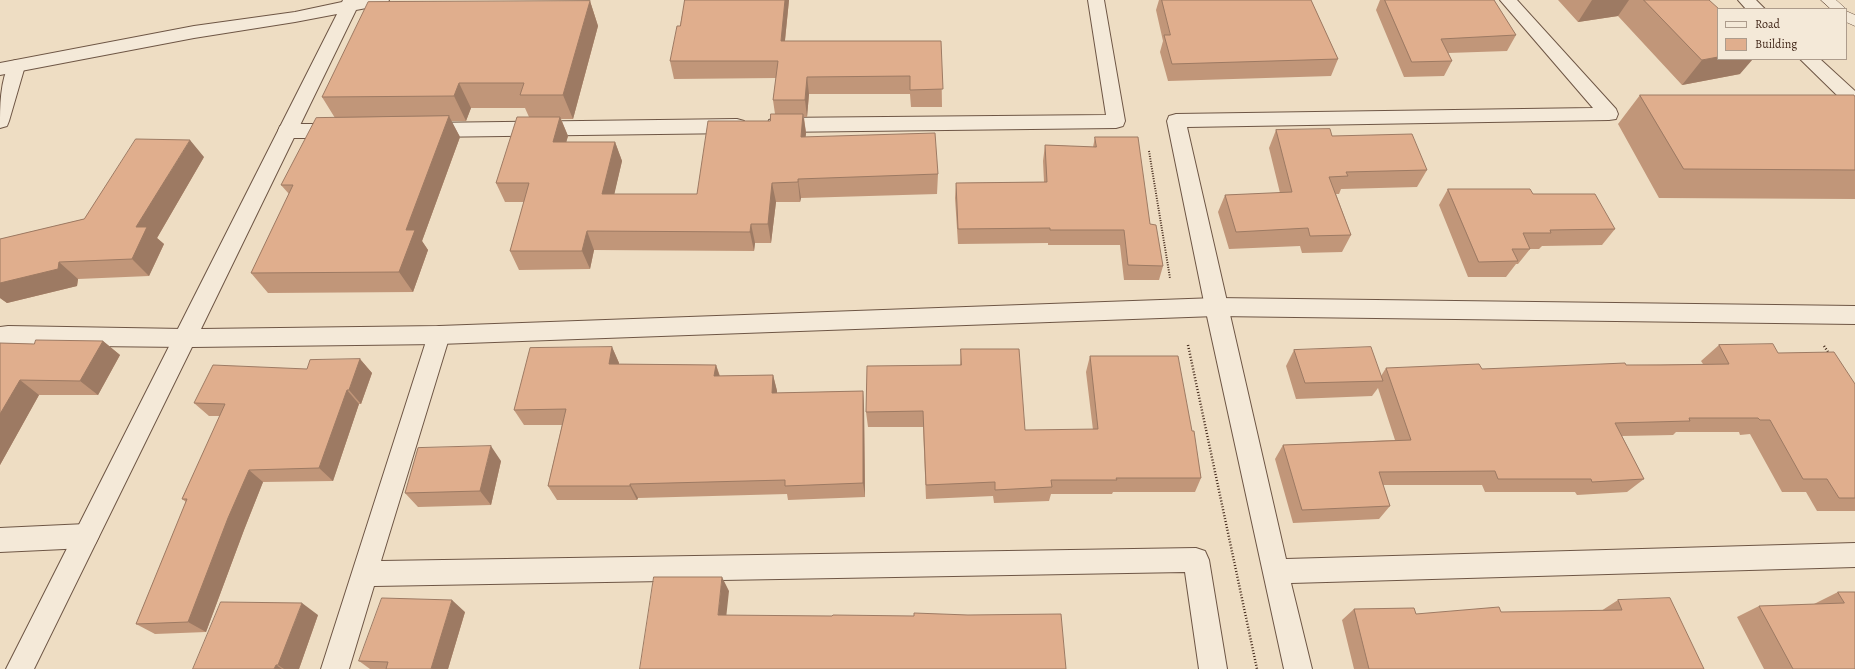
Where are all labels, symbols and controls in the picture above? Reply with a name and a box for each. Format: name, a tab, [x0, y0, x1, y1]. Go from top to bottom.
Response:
legend	[1717, 8, 1847, 60]
text: Road	[1755, 16, 1780, 32]
text: Building	[1755, 36, 1797, 52]

